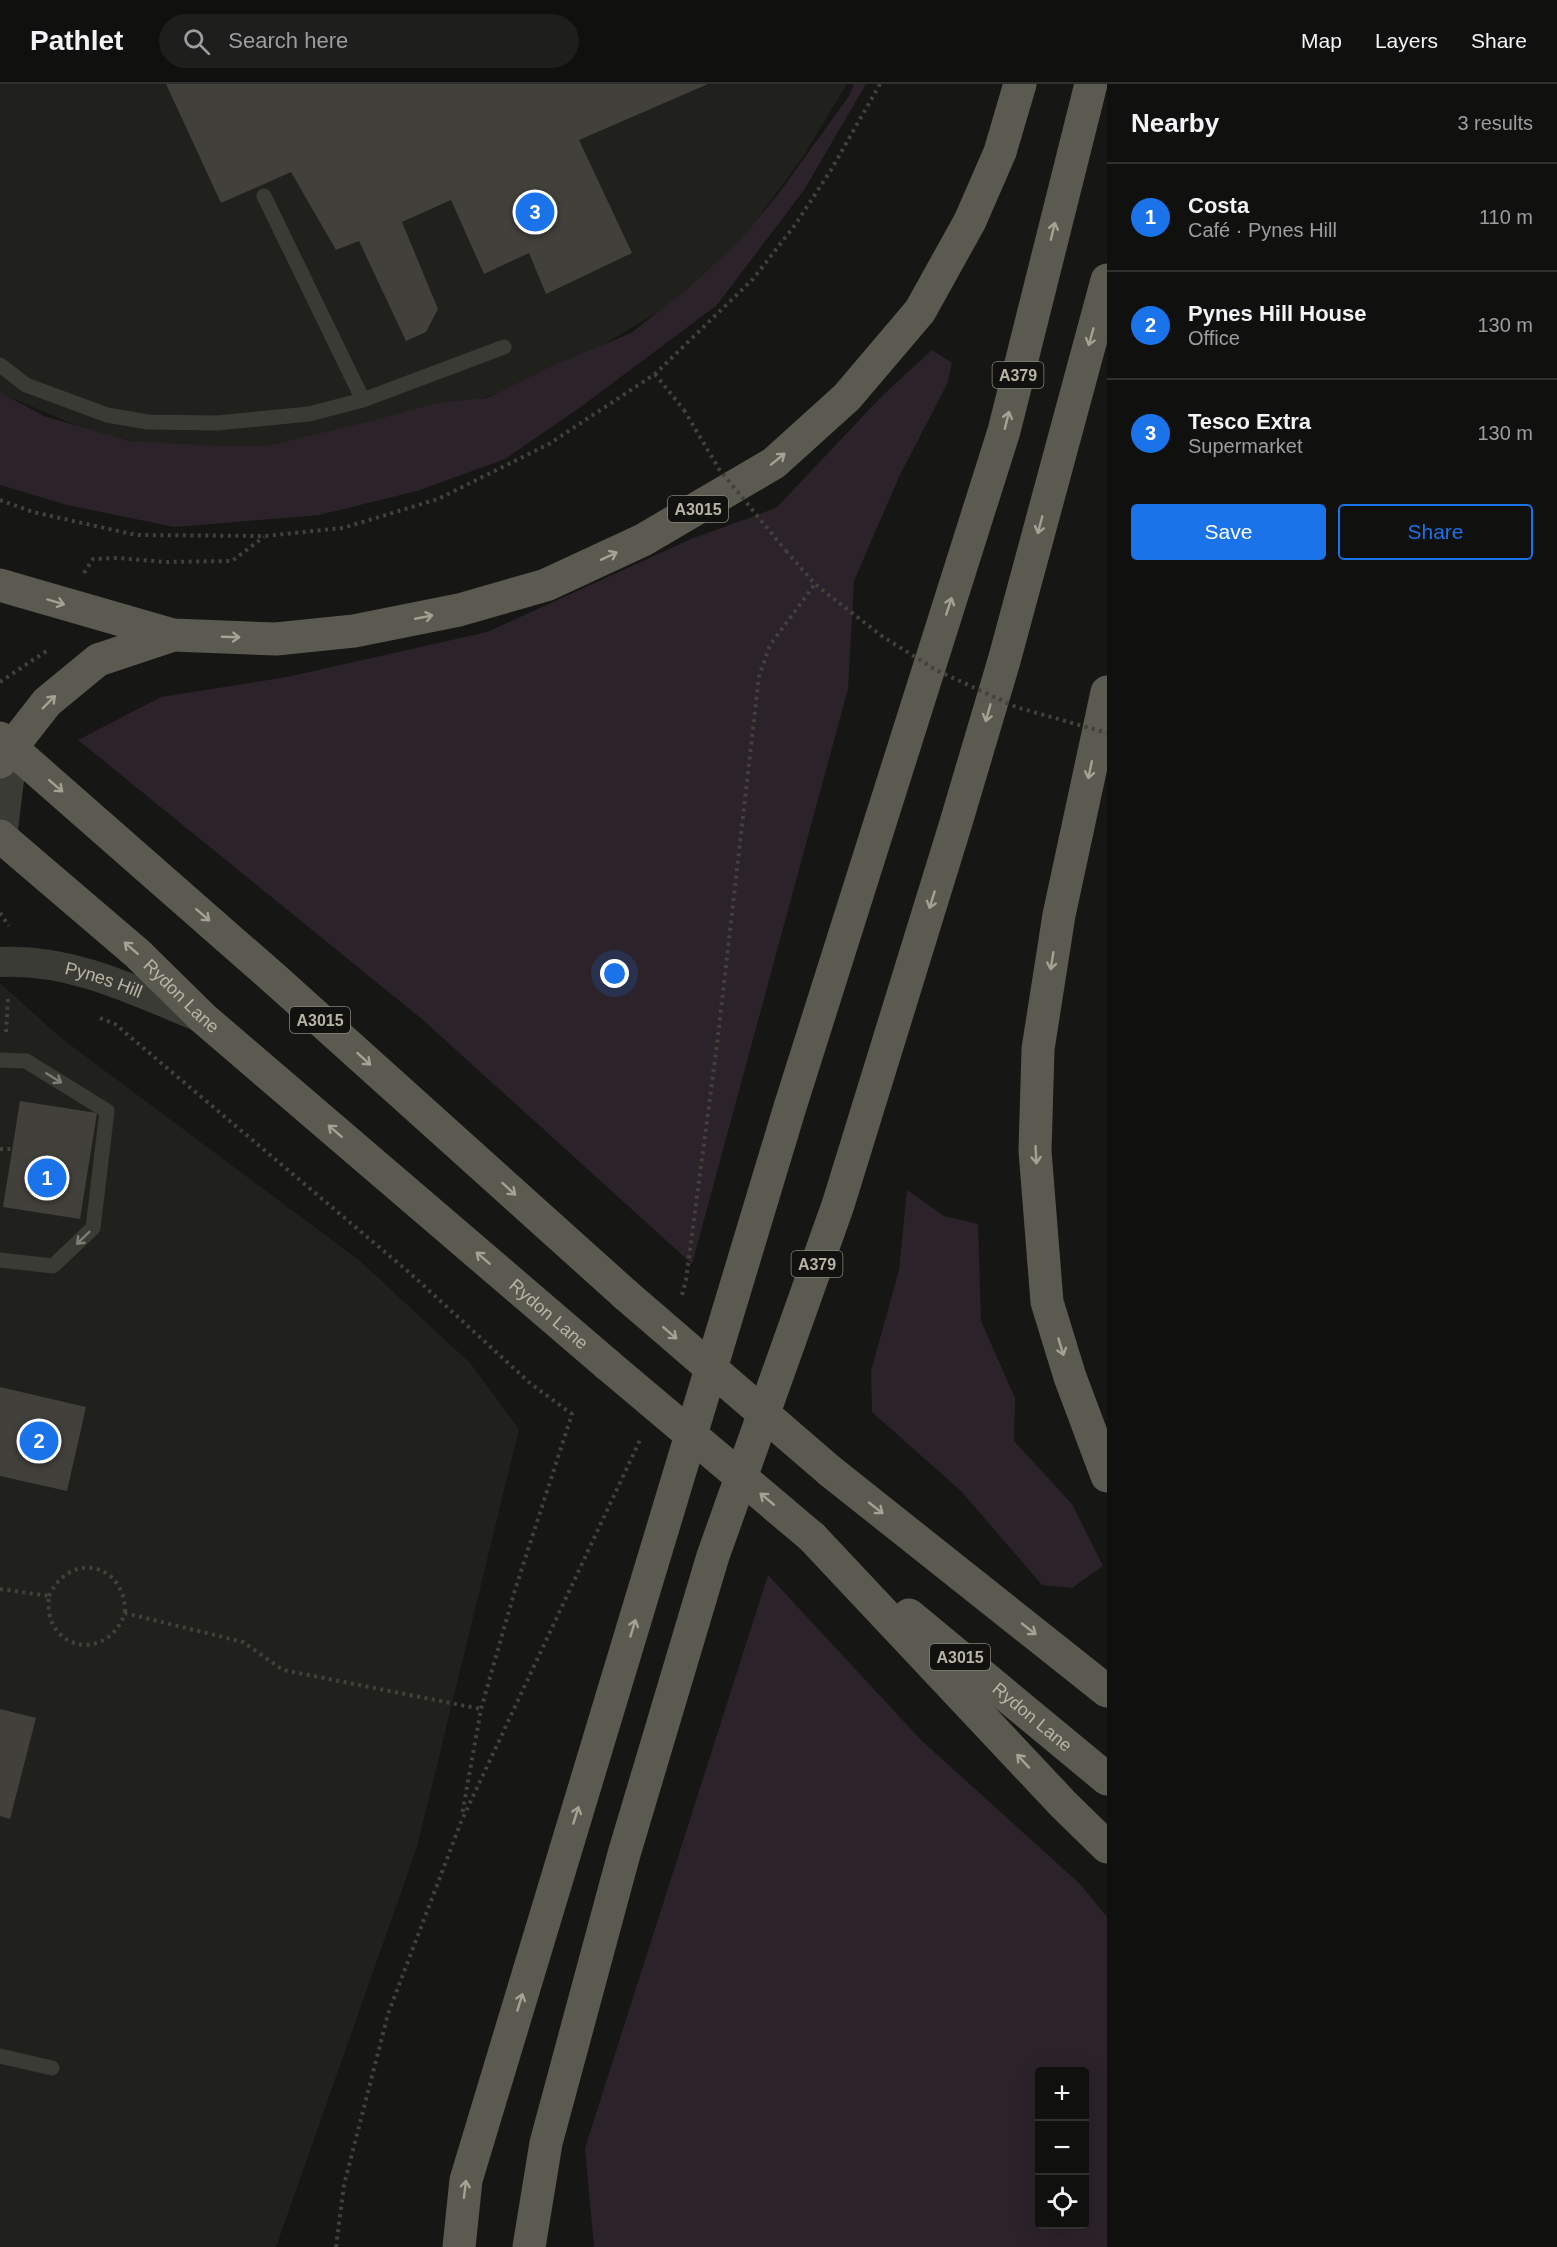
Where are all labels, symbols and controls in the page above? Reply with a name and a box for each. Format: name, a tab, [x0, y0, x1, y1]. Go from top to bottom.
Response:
search box	[159, 14, 579, 68]
text: Pathlet	[30, 25, 123, 56]
icon: search	[180, 25, 213, 58]
text: Search here	[228, 28, 348, 53]
text: Map	[1301, 29, 1342, 52]
text: Layers	[1375, 29, 1438, 52]
text: Share	[1471, 29, 1527, 52]
text: Nearby	[1131, 108, 1219, 138]
text: 3 results	[1457, 112, 1533, 134]
pin: 3	[516, 190, 554, 234]
text: Costa	[1188, 193, 1249, 218]
text: 1	[1145, 206, 1156, 228]
text: 110 m	[1479, 206, 1533, 228]
text: Café · Pynes Hill	[1188, 219, 1337, 241]
one-way arrow	[1048, 222, 1060, 241]
text: Pynes Hill House	[1188, 301, 1367, 326]
text: 2	[1145, 314, 1156, 336]
text: 130 m	[1477, 314, 1533, 336]
one-way arrow	[1085, 327, 1096, 346]
text: Office	[1188, 327, 1240, 349]
road number: A379	[992, 362, 1044, 388]
text: Tesco Extra	[1188, 409, 1311, 434]
one-way arrow	[1001, 411, 1013, 430]
text: 3	[1145, 422, 1156, 444]
text: 130 m	[1477, 422, 1533, 444]
text: Supermarket	[1188, 435, 1303, 457]
one-way arrow	[769, 453, 785, 466]
road number: A3015	[668, 496, 728, 522]
button: Save	[1131, 504, 1326, 560]
button: Share	[1338, 504, 1533, 560]
one-way arrow	[1033, 515, 1045, 534]
one-way arrow	[599, 550, 617, 561]
one-way arrow	[46, 597, 65, 608]
one-way arrow	[944, 597, 955, 616]
one-way arrow	[414, 611, 434, 622]
one-way arrow	[221, 631, 241, 643]
one-way arrow	[42, 694, 57, 709]
one-way arrow	[982, 703, 993, 722]
one-way arrow	[1084, 760, 1095, 779]
one-way arrow	[49, 779, 64, 793]
one-way arrow	[926, 890, 937, 909]
one-way arrow	[195, 908, 210, 922]
one-way arrow	[123, 942, 139, 955]
one-way arrow	[1046, 951, 1057, 971]
street label: Rydon Lane	[139, 955, 223, 1037]
street label: Pynes Hill	[63, 958, 145, 1002]
your location	[600, 959, 629, 988]
road number: A3015	[290, 1007, 350, 1033]
one-way arrow	[356, 1052, 371, 1066]
one-way arrow	[45, 1072, 62, 1084]
one-way arrow	[327, 1125, 343, 1138]
one-way arrow	[1030, 1145, 1041, 1164]
pin: 1	[28, 1156, 66, 1200]
one-way arrow	[501, 1182, 516, 1196]
one-way arrow	[75, 1231, 90, 1245]
one-way arrow	[476, 1251, 491, 1265]
road number: A379	[792, 1251, 842, 1277]
street label: Rydon Lane	[505, 1275, 592, 1353]
one-way arrow	[662, 1326, 677, 1340]
one-way arrow	[1056, 1338, 1067, 1357]
pin: 2	[20, 1418, 58, 1464]
one-way arrow	[760, 1492, 775, 1506]
one-way arrow	[868, 1501, 884, 1514]
one-way arrow	[628, 1619, 639, 1638]
one-way arrow	[1020, 1623, 1036, 1636]
road number: A3015	[930, 1644, 990, 1670]
street label: Rydon Lane	[988, 1678, 1076, 1756]
one-way arrow	[1016, 1754, 1030, 1769]
one-way arrow	[571, 1806, 582, 1825]
one-way arrow	[515, 1993, 526, 2012]
map controls	[1035, 2067, 1089, 2229]
button: +	[1035, 2067, 1089, 2121]
button: −	[1035, 2121, 1089, 2175]
button: locate	[1035, 2175, 1089, 2229]
one-way arrow	[460, 2179, 471, 2199]

